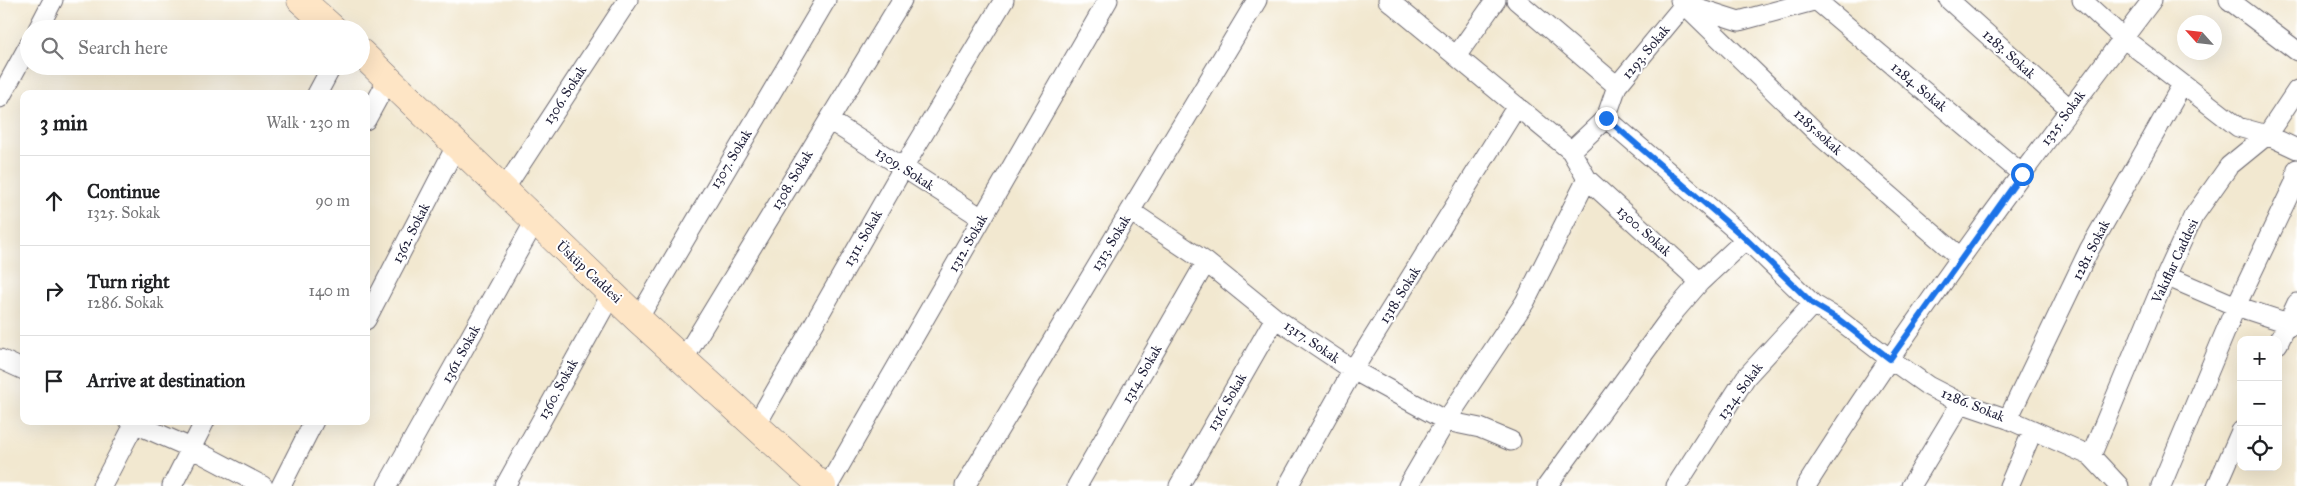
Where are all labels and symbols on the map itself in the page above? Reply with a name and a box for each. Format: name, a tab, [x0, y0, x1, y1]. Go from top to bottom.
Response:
north arrow	[2177, 15, 2222, 60]
street label: 1293. Sokak	[1618, 21, 1674, 83]
street label: 1283. Sokak	[1979, 26, 2039, 83]
street label: 1284. Sokak	[1887, 59, 1951, 116]
street label: 1306. Sokak	[540, 62, 590, 127]
street label: 1325. Sokak	[2037, 87, 2089, 149]
street label: 1285.sokak	[1790, 105, 1846, 159]
route end	[1595, 107, 1618, 130]
street label: 1307. Sokak	[707, 126, 756, 192]
street label: 1309. Sokak	[872, 144, 938, 195]
street label: 1308. Sokak	[768, 147, 817, 213]
route start	[2011, 163, 2034, 186]
street label: 1362. Sokak	[389, 200, 434, 266]
street label: 1300. Sokak	[1613, 202, 1675, 260]
street label: 1311. Sokak	[840, 206, 886, 269]
street label: 1312. Sokak	[945, 211, 992, 275]
street label: 1313. Sokak	[1088, 212, 1135, 274]
street label: Vakıflar Caddesi	[2148, 216, 2202, 307]
street label: 1281. Sokak	[2069, 217, 2114, 283]
street label: Üsküp Caddesi	[552, 236, 627, 307]
street label: 1318. Sokak	[1376, 263, 1424, 327]
street label: 1317. Sokak	[1281, 317, 1344, 367]
street label: 1361. Sokak	[438, 322, 484, 386]
street label: 1314. Sokak	[1118, 341, 1166, 406]
street label: 1360. Sokak	[534, 355, 582, 422]
street label: 1324. Sokak	[1714, 359, 1767, 423]
street label: 1316. Sokak	[1204, 370, 1251, 434]
street label: 1286. Sokak	[1939, 385, 2008, 426]

